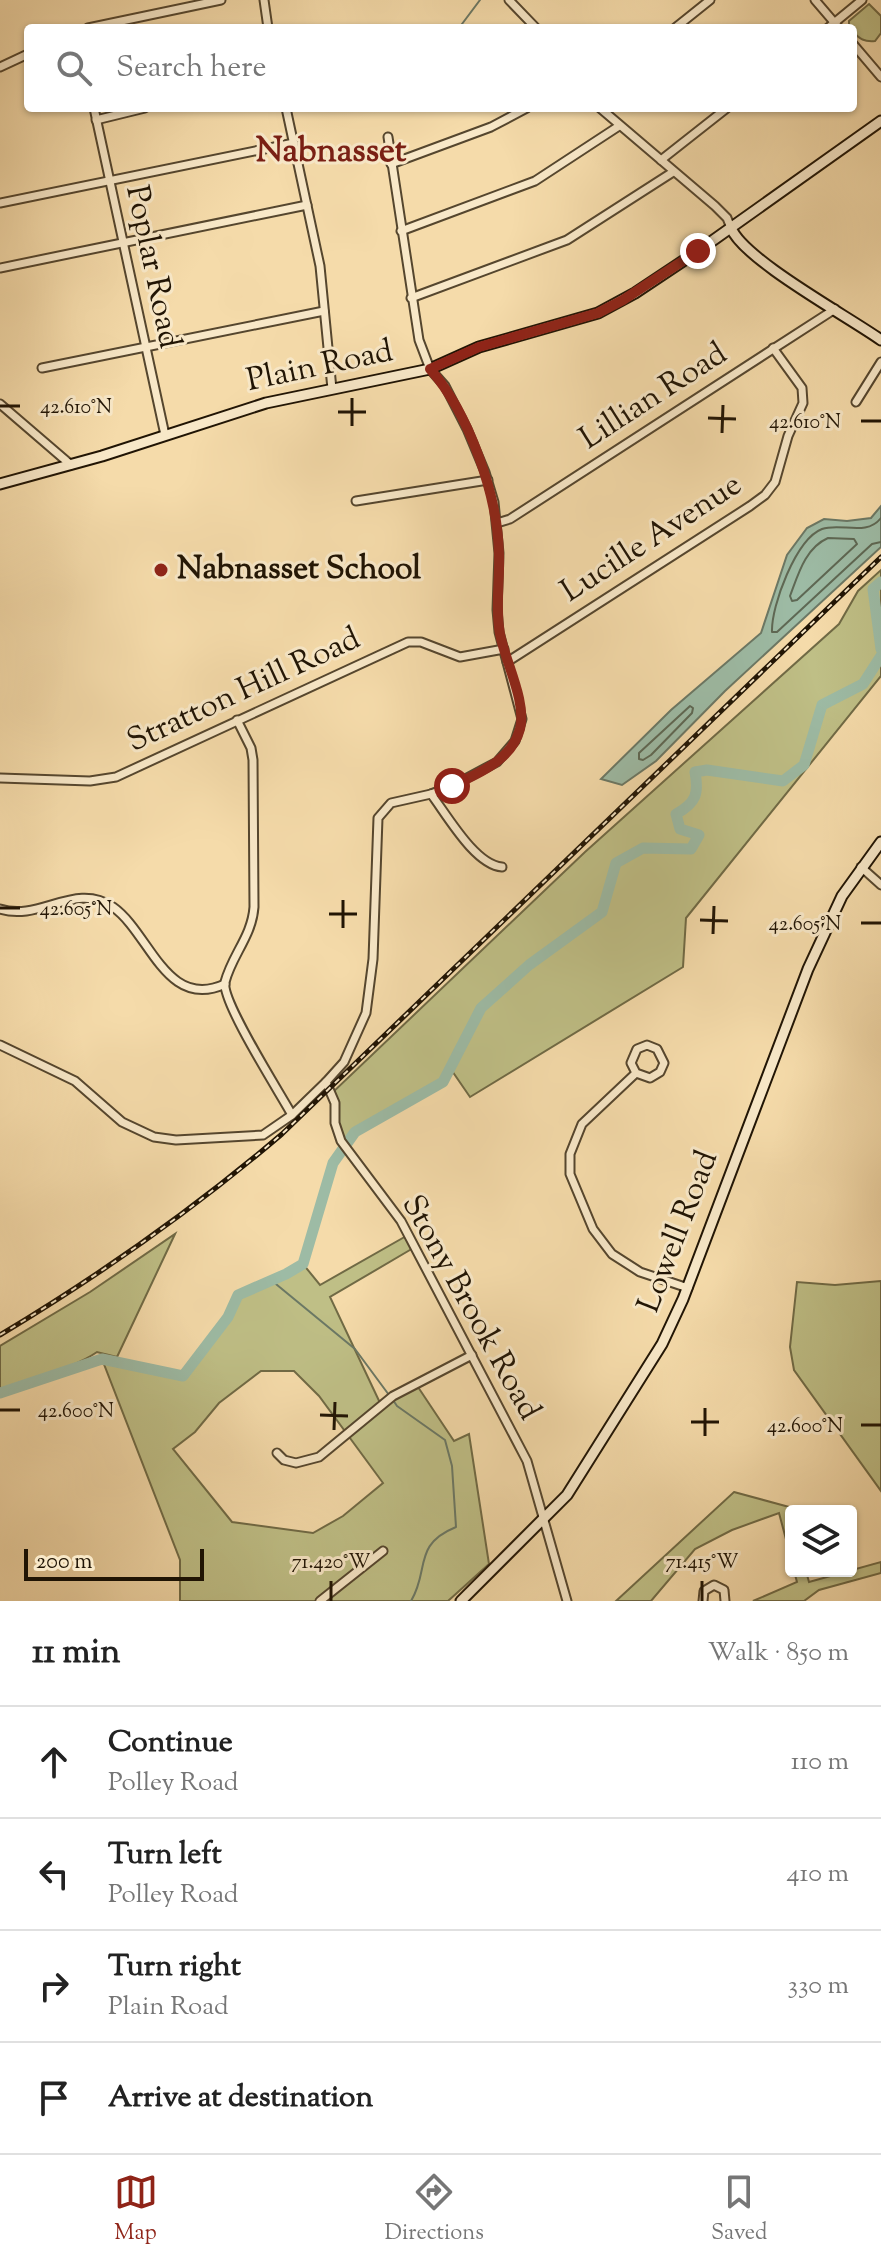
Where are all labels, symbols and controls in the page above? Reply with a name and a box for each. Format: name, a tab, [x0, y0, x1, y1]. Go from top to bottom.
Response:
search box	[24, 24, 857, 112]
icon: search	[52, 46, 96, 90]
text: Search here	[116, 47, 266, 90]
district label: Nabnasset	[256, 128, 407, 177]
street label: Poplar Road	[112, 181, 192, 353]
route end	[680, 233, 716, 269]
street label: Plain Road	[243, 329, 397, 405]
street label: Lillian Road	[571, 332, 737, 462]
text: 42.610°N	[40, 394, 112, 423]
text: 42.610°N	[769, 409, 841, 438]
street label: Lucille Avenue	[552, 463, 752, 615]
place label: Nabnasset School	[177, 547, 421, 593]
marker: Nabnasset School	[152, 561, 170, 579]
street label: Stratton Hill Road	[120, 617, 368, 765]
route start	[434, 768, 470, 804]
text: 42.605°N	[40, 896, 112, 925]
text: 42.605°N	[769, 911, 841, 940]
street label: Lowell Road	[627, 1144, 731, 1320]
street label: Stony Brook Road	[389, 1187, 551, 1429]
text: 42.600°N	[38, 1398, 114, 1427]
text: 42.600°N	[767, 1413, 843, 1442]
map controls	[785, 1505, 857, 1577]
button: layers	[785, 1505, 857, 1577]
scale bar	[24, 1545, 204, 1581]
text: 200 m	[36, 1547, 92, 1579]
text: 71.420°W	[292, 1549, 370, 1578]
text: 71.415°W	[666, 1549, 738, 1578]
text: 11 min	[32, 1629, 120, 1678]
text: Walk · 850 m	[708, 1635, 849, 1672]
text: Continue	[108, 1722, 233, 1765]
icon: ahead	[32, 1740, 76, 1784]
text: 110 m	[791, 1744, 849, 1781]
text: Polley Road	[108, 1765, 239, 1802]
text: Turn left	[108, 1834, 222, 1877]
icon: left	[32, 1852, 76, 1896]
text: 410 m	[787, 1856, 849, 1893]
text: Polley Road	[108, 1877, 239, 1914]
text: Turn right	[108, 1946, 241, 1989]
icon: right	[32, 1964, 76, 2008]
text: 330 m	[787, 1968, 849, 2005]
text: Plain Road	[108, 1989, 229, 2026]
icon: arrive	[32, 2076, 76, 2120]
text: Arrive at destination	[108, 2077, 373, 2120]
tab: Map	[114, 2170, 158, 2250]
tab: Directions	[385, 2170, 484, 2250]
tab: Saved	[711, 2170, 767, 2250]

